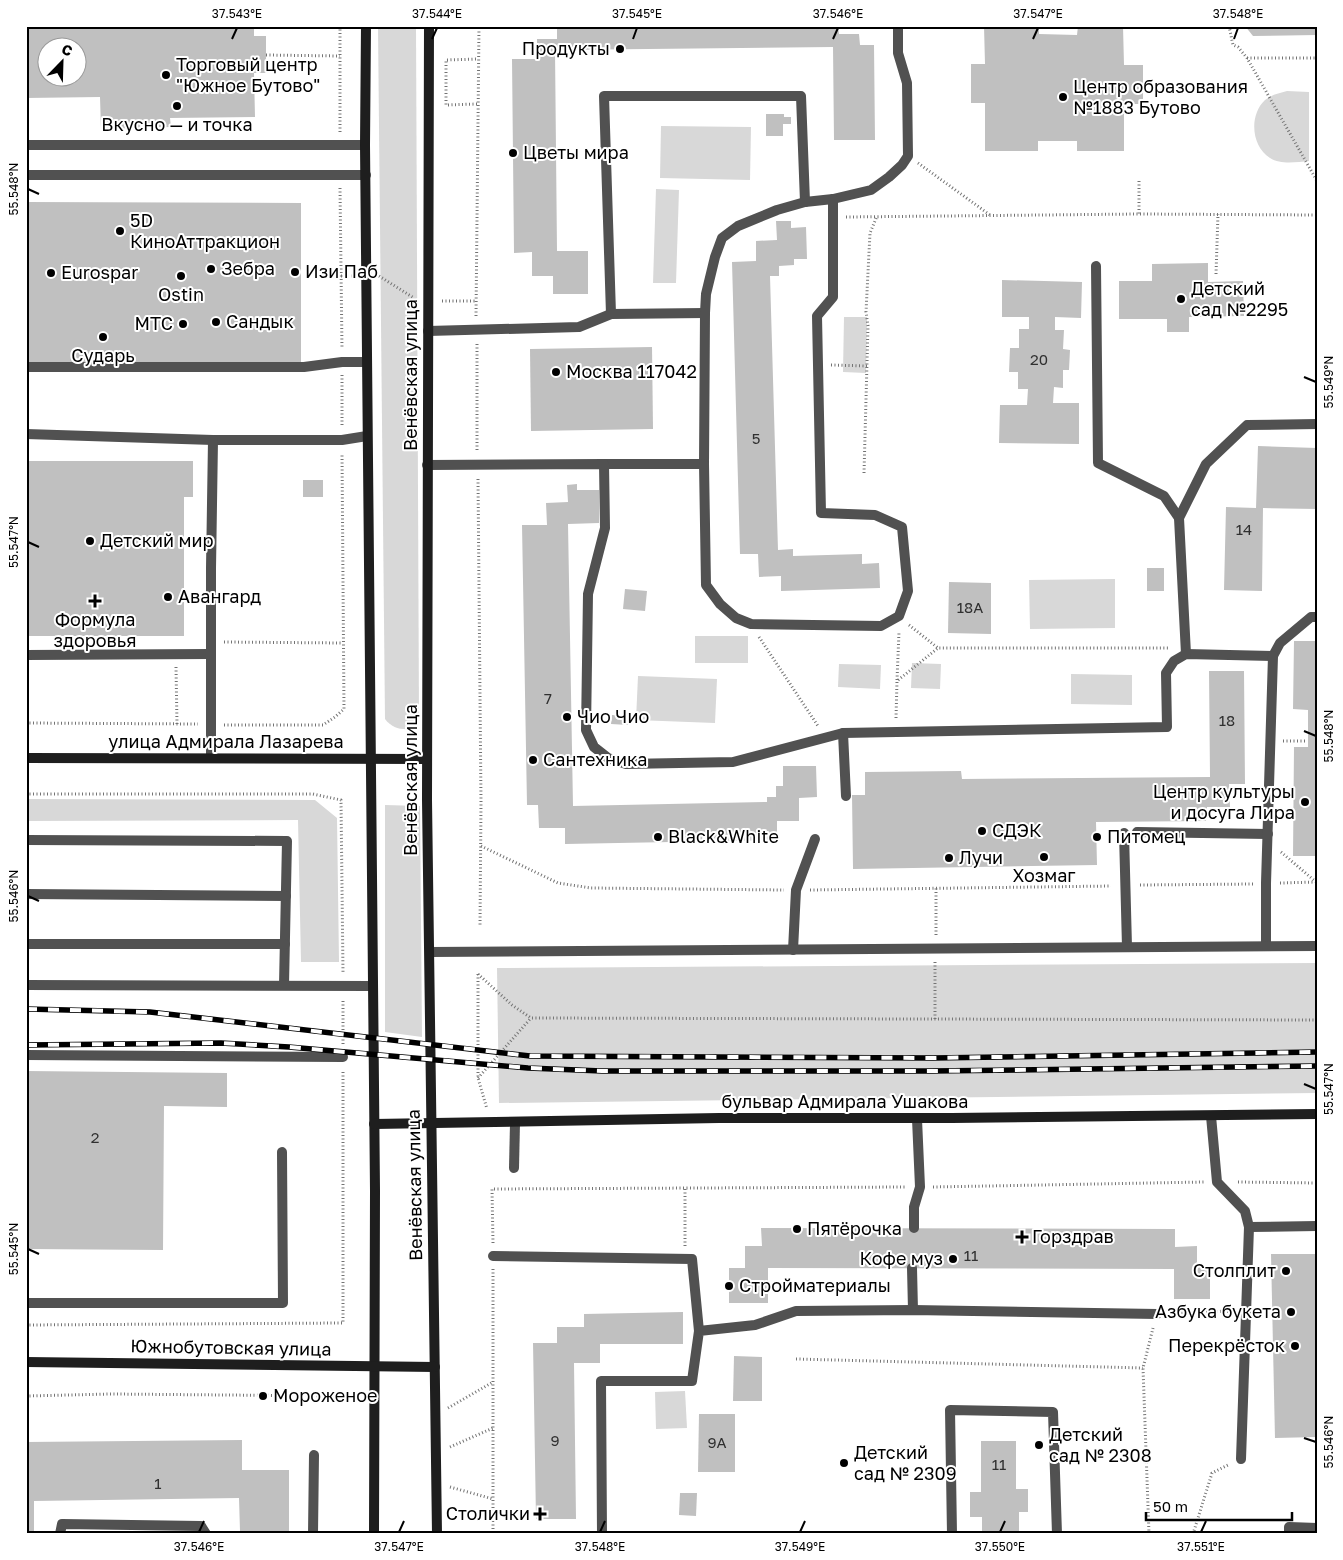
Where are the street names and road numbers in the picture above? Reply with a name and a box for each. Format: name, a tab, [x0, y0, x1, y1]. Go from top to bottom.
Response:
street label: Венёвская улица	[399, 299, 421, 451]
street label: Венёвская улица	[399, 704, 421, 856]
street label: улица Адмирала Лазарева	[108, 730, 344, 752]
street label: бульвар Адмирала Ушакова	[722, 1090, 968, 1112]
street label: Венёвская улица	[402, 1109, 426, 1261]
street label: Южнобутовская улица	[130, 1334, 332, 1360]

